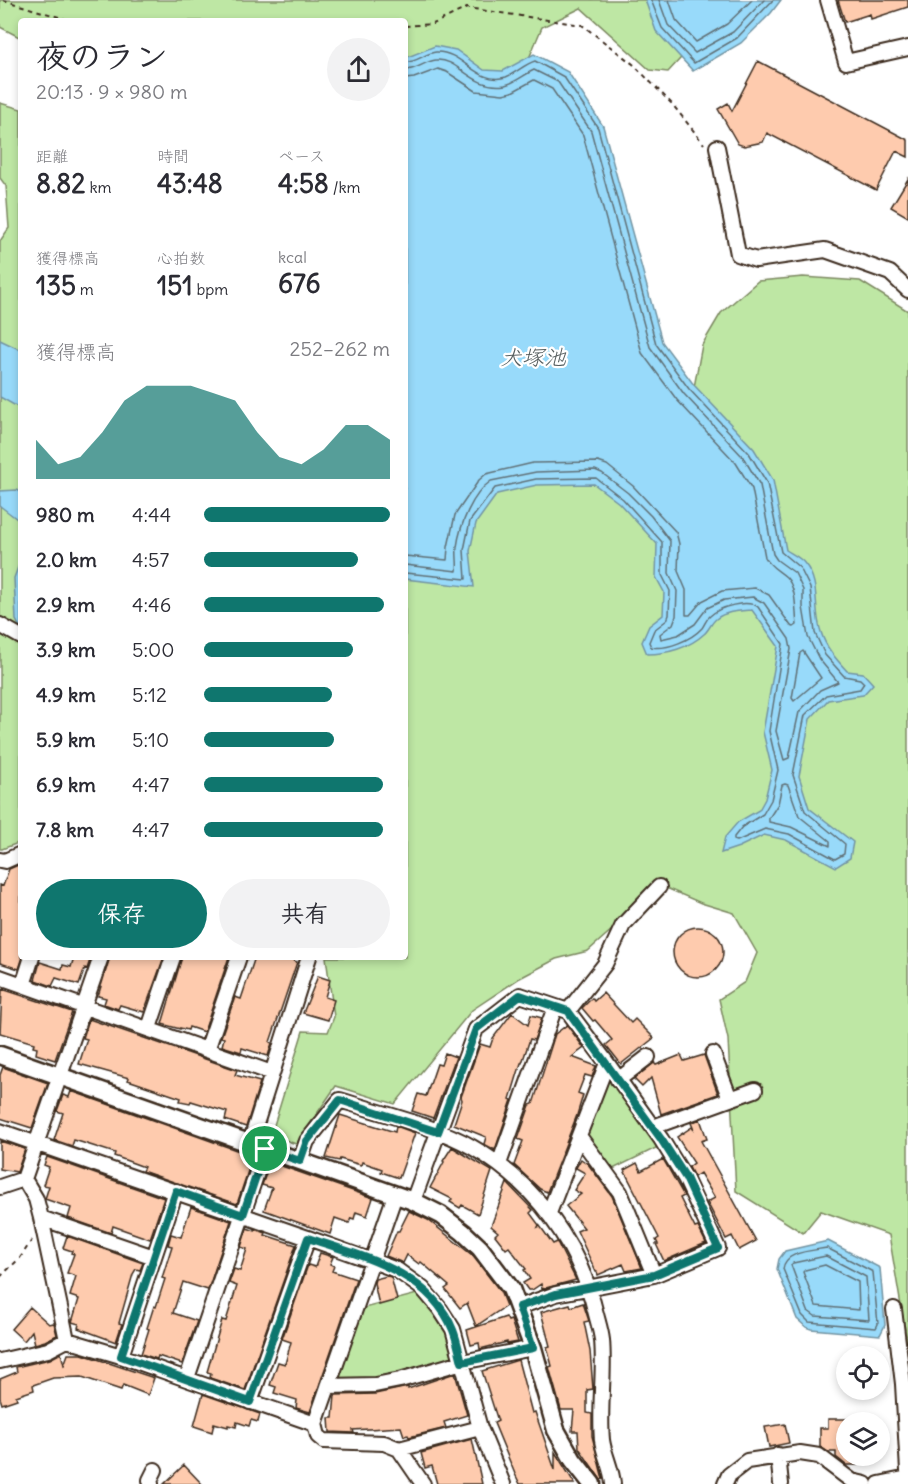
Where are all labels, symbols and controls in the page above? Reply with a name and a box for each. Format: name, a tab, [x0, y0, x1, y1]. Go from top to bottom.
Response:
text: 夜のラン	[36, 35, 168, 77]
button: share	[327, 38, 390, 101]
text: 20:13 · 9 × 980 m	[36, 79, 187, 104]
text: 距離	[36, 146, 68, 166]
text: 時間	[157, 146, 189, 166]
text: ペース	[278, 146, 325, 166]
text: 8.82	[36, 167, 86, 200]
text: 43:48	[157, 167, 223, 200]
text: 4:58	[278, 167, 329, 200]
text: km	[86, 177, 112, 197]
text: /km	[329, 177, 361, 197]
text: kcal	[278, 247, 307, 267]
text: 獲得標高	[36, 248, 100, 268]
text: 心拍数	[157, 248, 205, 268]
text: 676	[278, 267, 320, 300]
text: 135	[36, 269, 76, 302]
text: 151	[157, 269, 193, 302]
text: m	[76, 279, 94, 299]
text: bpm	[193, 279, 228, 299]
text: 252–262 m	[289, 336, 390, 361]
text: 獲得標高	[36, 339, 116, 364]
water label: 犬塚池	[500, 343, 567, 371]
text: 980 m	[36, 502, 94, 527]
text: 4:44	[132, 502, 171, 527]
text: 2.0 km	[36, 547, 97, 572]
text: 4:57	[132, 547, 169, 572]
text: 2.9 km	[36, 592, 95, 617]
text: 4:46	[132, 592, 171, 617]
text: 3.9 km	[36, 637, 96, 662]
text: 5:00	[132, 637, 174, 662]
text: 4.9 km	[36, 682, 96, 707]
text: 5:12	[132, 682, 167, 707]
text: 5.9 km	[36, 727, 96, 752]
text: 5:10	[132, 727, 169, 752]
text: 6.9 km	[36, 772, 96, 797]
text: 4:47	[132, 772, 169, 797]
text: 7.8 km	[36, 817, 94, 842]
text: 4:47	[132, 817, 169, 842]
button: 保存	[36, 879, 207, 948]
button: 共有	[219, 879, 390, 948]
pin	[239, 1123, 290, 1174]
icon: arrive	[248, 1132, 281, 1165]
map controls	[836, 1346, 890, 1466]
button: locate	[836, 1346, 890, 1400]
button: layers	[836, 1412, 890, 1466]

